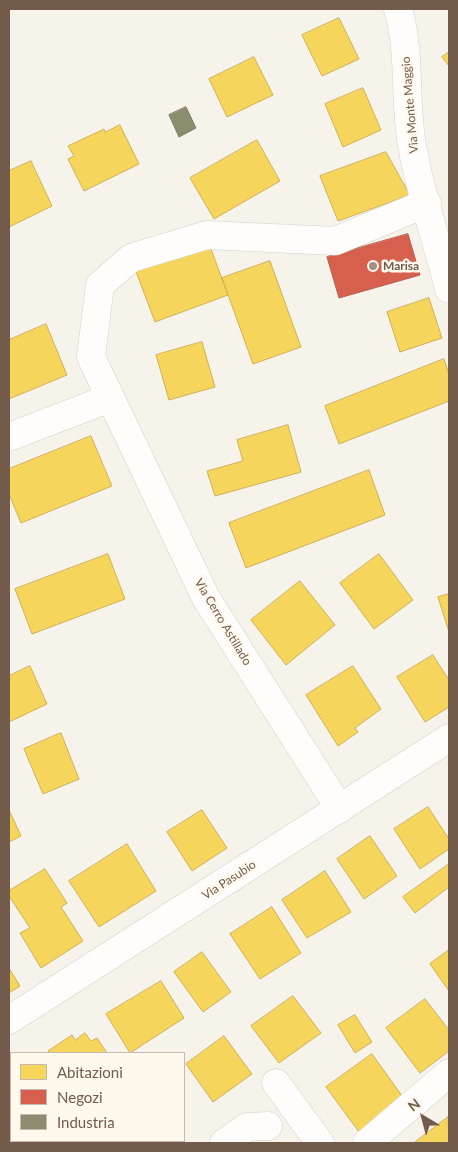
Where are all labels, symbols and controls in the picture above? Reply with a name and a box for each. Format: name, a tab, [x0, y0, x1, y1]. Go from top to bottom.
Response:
street label: Via Monte Maggio	[399, 56, 421, 154]
place label: Marisa	[383, 259, 419, 273]
marker: Marisa	[367, 260, 379, 272]
street label: Via Cerro Astillado	[191, 576, 255, 668]
street label: Via Pasubio	[199, 857, 259, 903]
legend	[10, 1052, 185, 1142]
text: Abitazioni	[57, 1063, 123, 1081]
text: Negozi	[57, 1088, 103, 1106]
north arrow	[398, 1092, 448, 1142]
text: N	[404, 1095, 423, 1115]
text: Industria	[57, 1113, 115, 1131]

